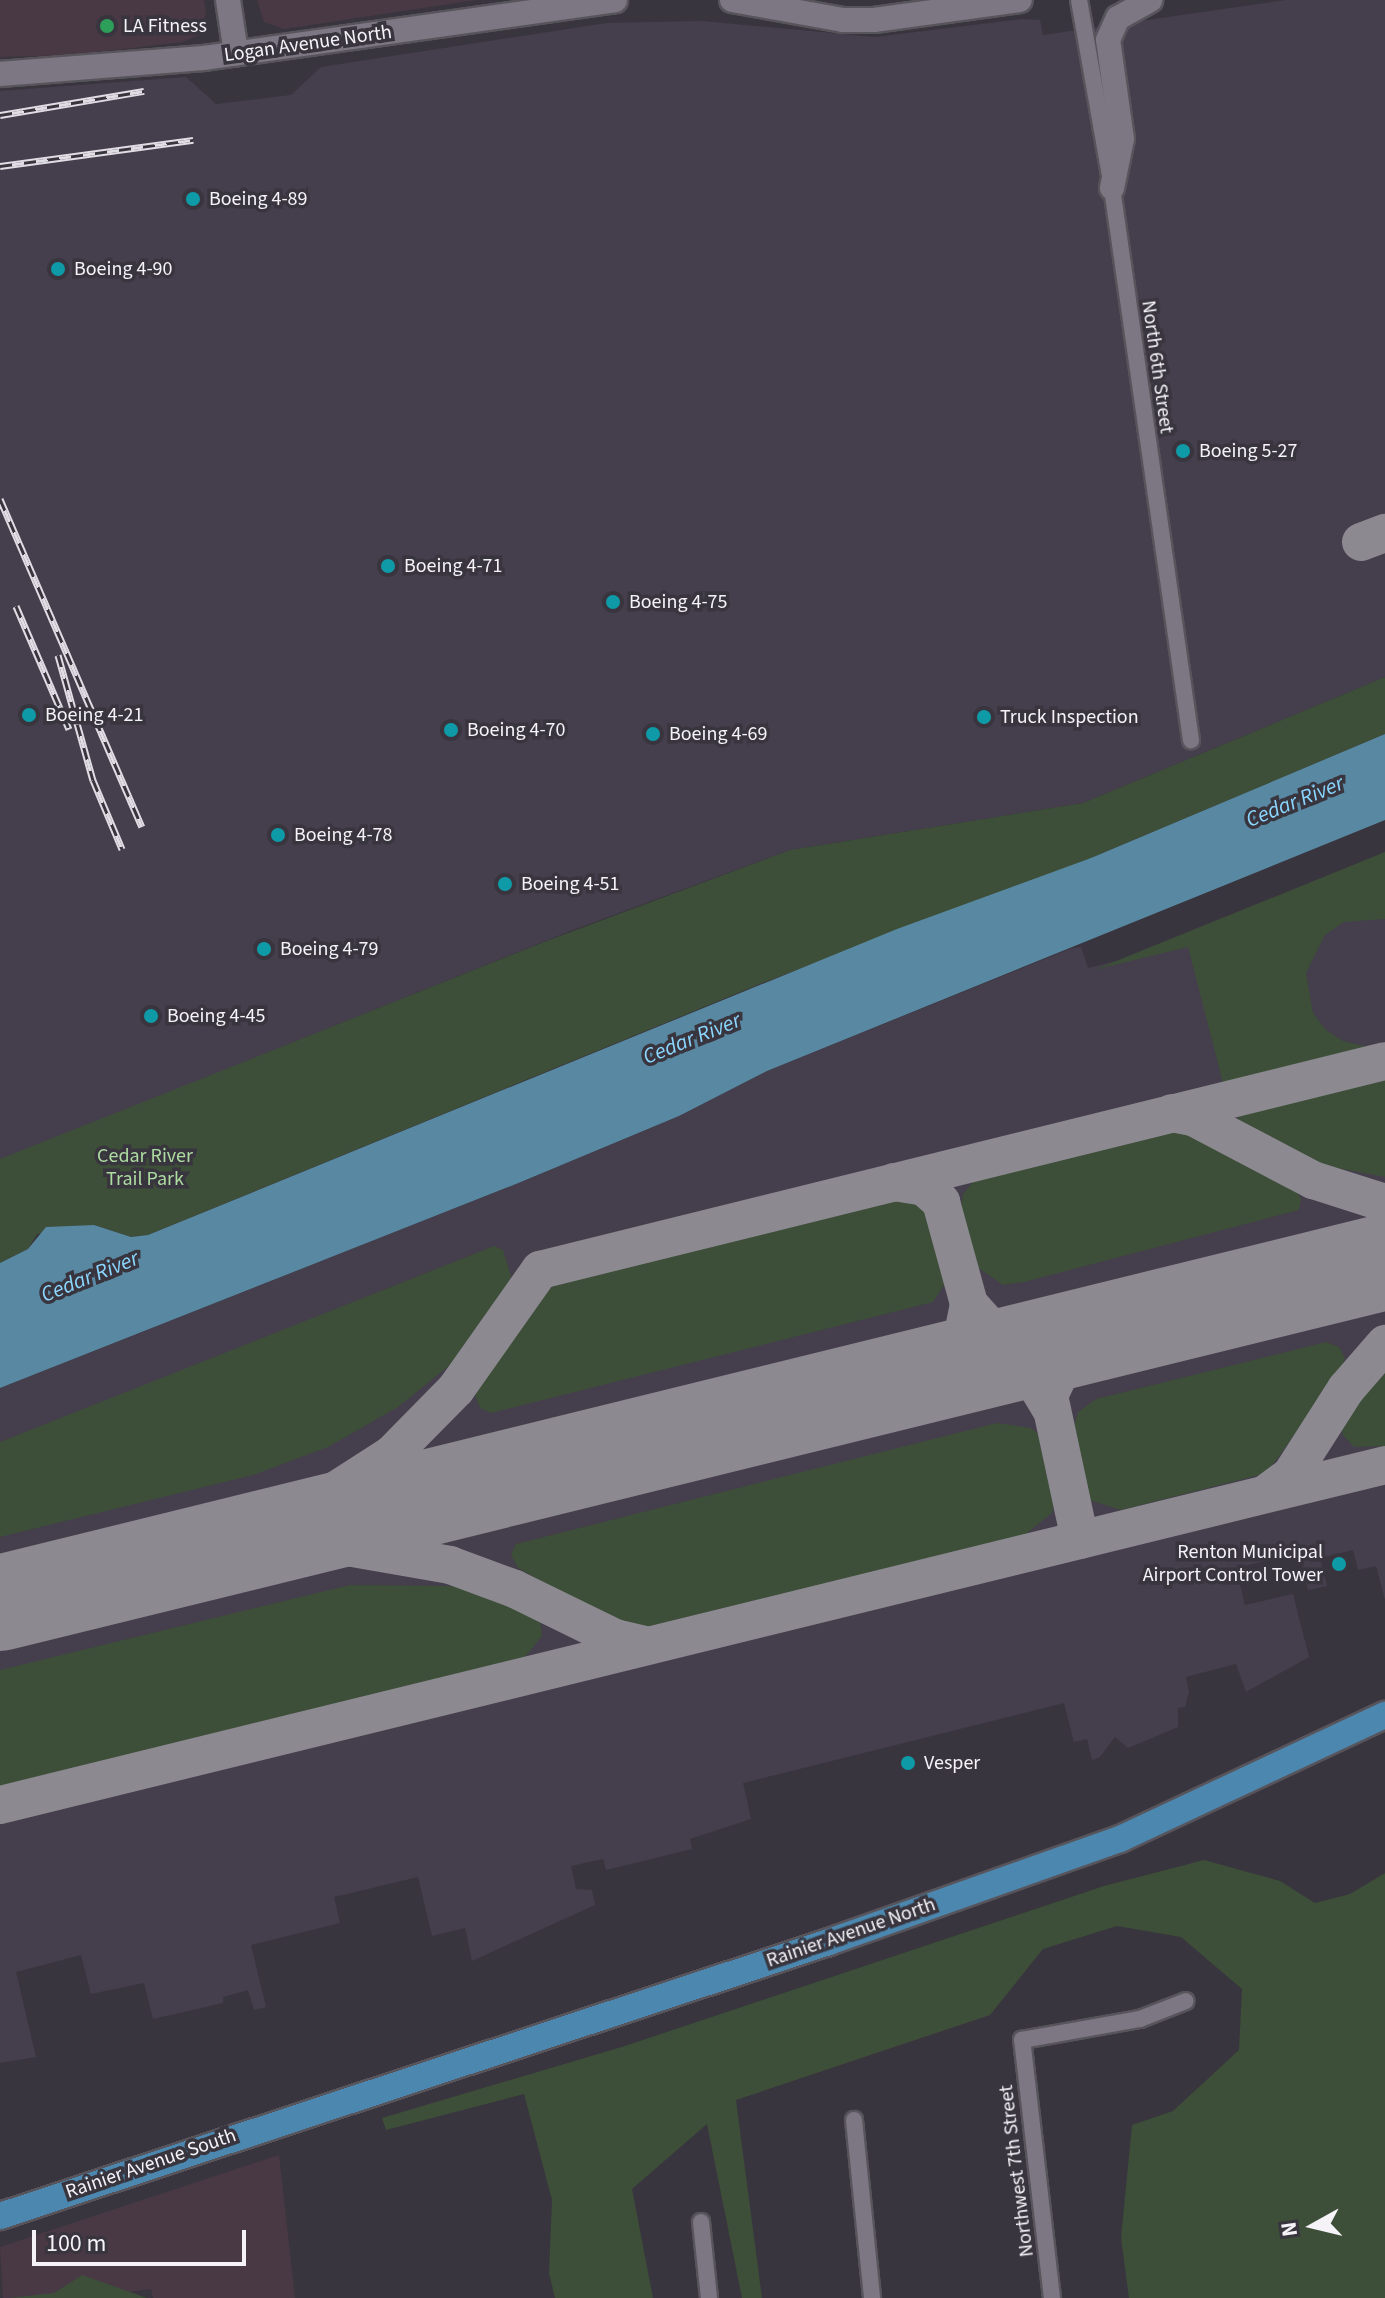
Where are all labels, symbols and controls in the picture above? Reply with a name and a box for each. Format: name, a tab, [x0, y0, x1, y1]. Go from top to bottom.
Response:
place label: LA Fitness	[123, 14, 207, 38]
marker: LA Fitness	[98, 17, 116, 35]
street label: Logan Avenue North	[223, 20, 393, 68]
place label: Boeing 4-89	[209, 187, 307, 211]
marker: Boeing 4-89	[184, 190, 202, 208]
place label: Boeing 4-90	[74, 257, 172, 281]
marker: Boeing 4-90	[49, 260, 67, 278]
street label: North 6th Street	[1136, 299, 1178, 435]
place label: Boeing 5-27	[1199, 439, 1297, 463]
marker: Boeing 5-27	[1174, 442, 1192, 460]
place label: Boeing 4-71	[404, 554, 502, 578]
marker: Boeing 4-71	[379, 557, 397, 575]
place label: Boeing 4-75	[629, 590, 727, 614]
marker: Boeing 4-75	[604, 593, 622, 611]
place label: Boeing 4-21	[45, 703, 143, 727]
place label: Truck Inspection	[1000, 705, 1139, 729]
marker: Boeing 4-21	[20, 706, 38, 724]
marker: Truck Inspection	[975, 708, 993, 726]
place label: Boeing 4-70	[467, 718, 565, 742]
marker: Boeing 4-70	[442, 721, 460, 739]
place label: Boeing 4-69	[669, 722, 767, 746]
marker: Boeing 4-69	[644, 725, 662, 743]
water label: Cedar River	[1242, 770, 1348, 834]
place label: Boeing 4-78	[294, 823, 392, 847]
marker: Boeing 4-78	[269, 826, 287, 844]
place label: Boeing 4-51	[521, 872, 619, 896]
marker: Boeing 4-51	[496, 875, 514, 893]
place label: Boeing 4-79	[280, 937, 378, 961]
marker: Boeing 4-79	[255, 940, 273, 958]
place label: Boeing 4-45	[167, 1004, 265, 1028]
marker: Boeing 4-45	[142, 1007, 160, 1025]
water label: Cedar River	[639, 1007, 745, 1071]
park label: Cedar River Trail Park	[97, 1145, 193, 1192]
water label: Cedar River	[37, 1245, 143, 1309]
place label: Renton Municipal Airport Control Tower	[1143, 1540, 1323, 1587]
marker: Renton Municipal Airport Control Tower	[1330, 1555, 1348, 1573]
place label: Vesper	[924, 1751, 980, 1775]
marker: Vesper	[899, 1754, 917, 1772]
street label: Rainier Avenue North	[763, 1893, 939, 1973]
street label: Northwest 7th Street	[995, 2084, 1039, 2258]
street label: Rainier Avenue South	[63, 2124, 239, 2204]
north arrow	[1273, 2186, 1353, 2266]
scale bar	[36, 2214, 250, 2264]
text: N	[1272, 2220, 1306, 2239]
text: 100 m	[46, 2226, 106, 2261]

